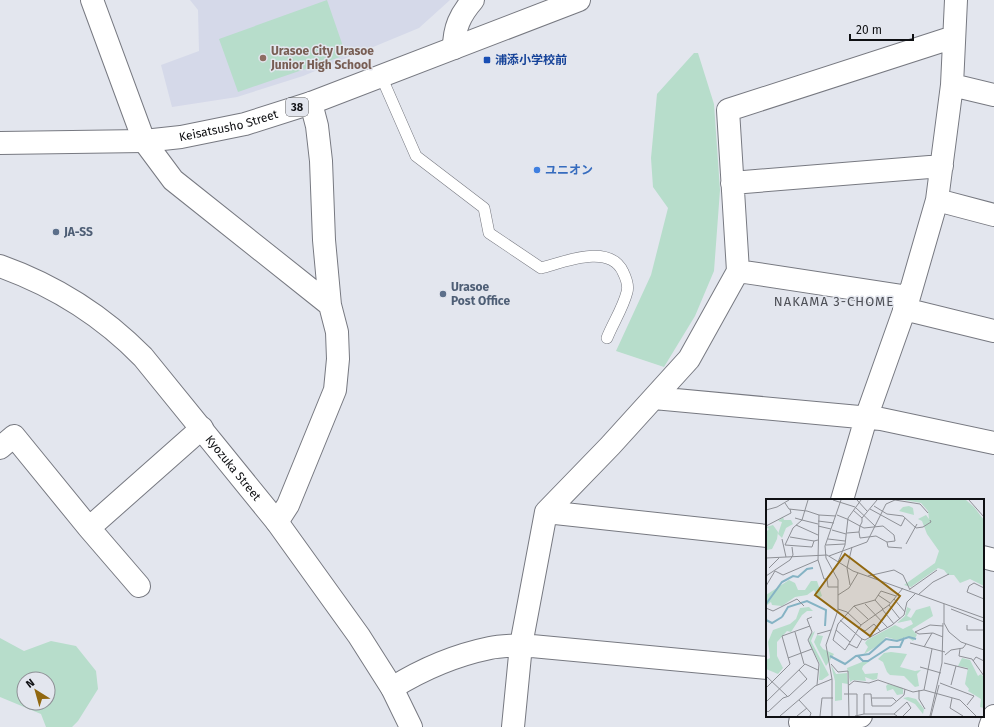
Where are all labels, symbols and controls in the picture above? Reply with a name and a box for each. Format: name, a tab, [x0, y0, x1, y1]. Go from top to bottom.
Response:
scale bar	[850, 16, 913, 42]
text: 20 m	[856, 23, 882, 37]
place label: Urasoe City Urasoe Junior High School	[270, 44, 374, 72]
marker: Urasoe City Urasoe Junior High School	[258, 53, 268, 63]
place label: 浦添小学校前	[495, 53, 567, 67]
marker: 浦添小学校前	[482, 55, 492, 65]
road number: 38	[286, 98, 308, 116]
street label: Keisatsusho Street	[178, 107, 280, 144]
place label: ユニオン	[545, 163, 593, 177]
marker: ユニオン	[532, 165, 542, 175]
place label: JA-SS	[63, 225, 93, 239]
marker: JA-SS	[51, 227, 61, 237]
place label: Urasoe Post Office	[451, 280, 510, 308]
marker: Urasoe Post Office	[438, 289, 448, 299]
district label: NAKAMA 3-CHOME	[774, 294, 894, 309]
street label: Kyozuka Street	[202, 432, 264, 504]
inset map	[766, 499, 984, 717]
north arrow	[16, 671, 56, 711]
text: N	[23, 676, 37, 691]

